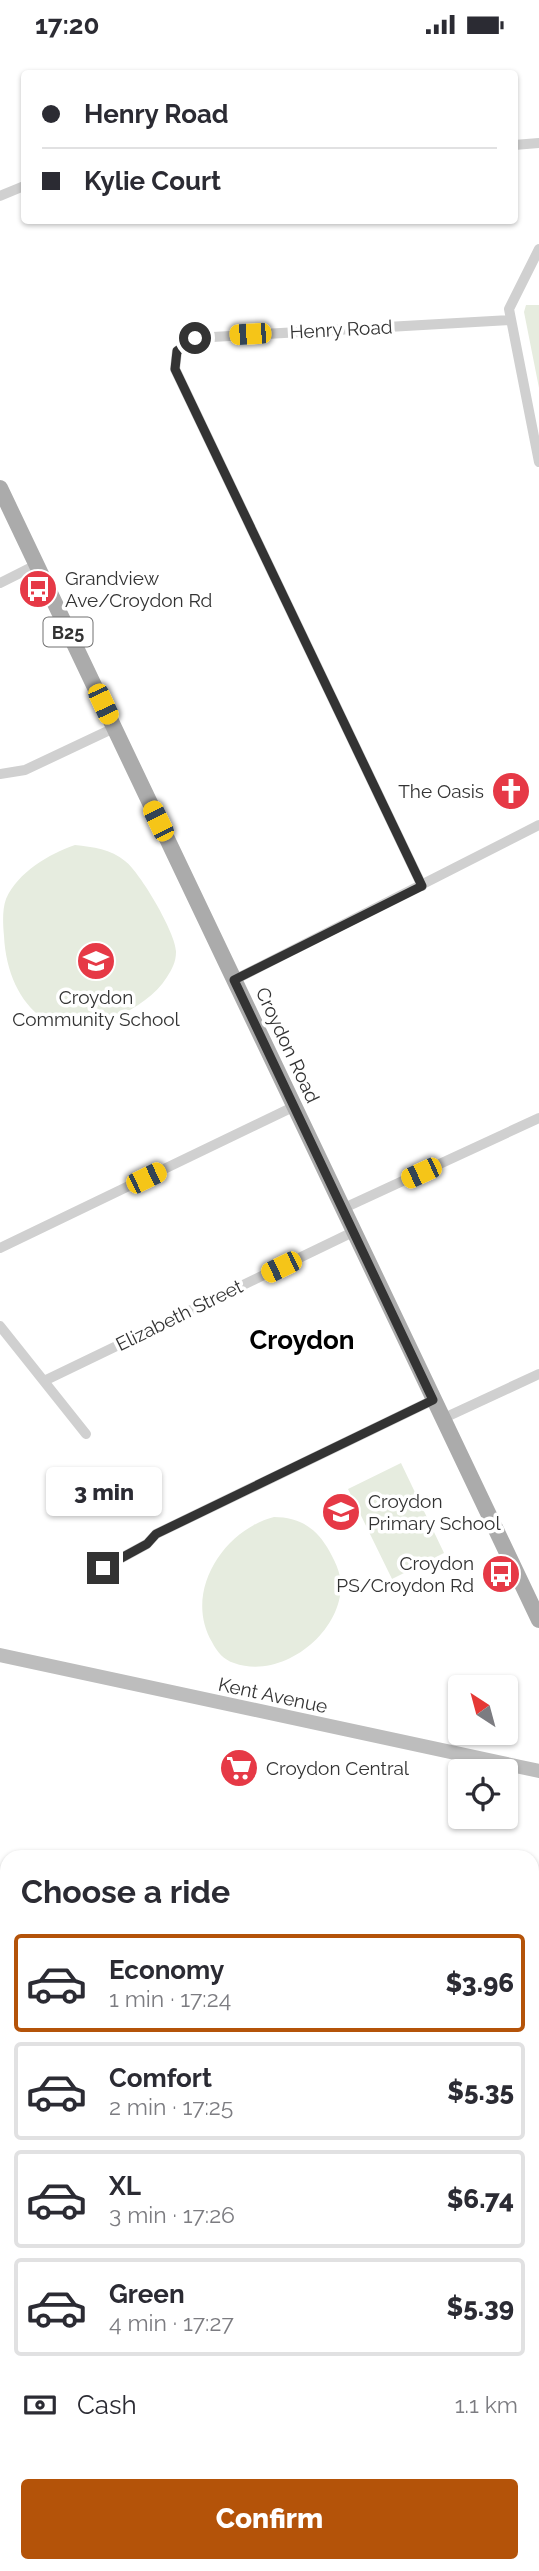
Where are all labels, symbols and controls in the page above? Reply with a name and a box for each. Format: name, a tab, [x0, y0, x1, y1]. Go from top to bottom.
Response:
text: 17:20	[35, 10, 99, 40]
text: Henry Road	[84, 99, 229, 129]
text: Kylie Court	[84, 166, 221, 196]
street label: Henry Road	[289, 315, 393, 343]
route start	[179, 322, 211, 354]
car	[229, 322, 272, 346]
place label: Grandview Ave/Croydon Rd	[65, 567, 212, 611]
bus stop icon: Grandview Ave/Croydon Rd	[17, 568, 59, 610]
road number: B25	[43, 617, 92, 647]
car	[85, 681, 122, 727]
church icon: The Oasis	[490, 770, 532, 812]
place label: The Oasis	[398, 780, 484, 802]
car	[140, 798, 177, 844]
school or university icon: Croydon Community School	[75, 940, 117, 982]
street label: Croydon Road	[252, 984, 324, 1106]
place label: Croydon Community School	[12, 986, 181, 1030]
car	[398, 1155, 445, 1191]
car	[123, 1159, 170, 1197]
car	[258, 1248, 305, 1286]
street label: Elizabeth Street	[112, 1275, 247, 1355]
district label: Croydon	[249, 1325, 355, 1355]
callout: 3 min	[45, 1467, 161, 1515]
text: 3 min	[74, 1478, 134, 1505]
place label: Croydon Primary School	[368, 1490, 501, 1534]
school or university icon: Croydon Primary School	[320, 1491, 362, 1533]
route end	[87, 1552, 119, 1584]
place label: Croydon PS/Croydon Rd	[336, 1552, 474, 1596]
bus stop icon: Croydon PS/Croydon Rd	[480, 1553, 522, 1595]
street label: Kent Avenue	[216, 1673, 330, 1717]
north arrow	[448, 1675, 518, 1745]
map controls	[448, 1675, 518, 1829]
supermarket icon: Croydon Central	[218, 1747, 260, 1789]
place label: Croydon Central	[266, 1757, 410, 1779]
button: locate	[448, 1759, 518, 1829]
text: Choose a ride	[21, 1873, 230, 1910]
icon: car	[25, 1952, 88, 2015]
text: Economy	[109, 1955, 224, 1985]
text: $3.96	[445, 1968, 514, 1998]
text: 1 min · 17:24	[109, 1985, 231, 2012]
icon: car	[25, 2060, 88, 2123]
text: Comfort	[109, 2063, 212, 2093]
text: $5.35	[447, 2076, 514, 2106]
text: 2 min · 17:25	[109, 2093, 233, 2120]
icon: car	[25, 2168, 88, 2231]
text: XL	[109, 2171, 141, 2201]
text: $6.74	[447, 2184, 514, 2214]
text: 3 min · 17:26	[109, 2201, 235, 2228]
icon: car	[25, 2276, 88, 2339]
text: Green	[109, 2279, 185, 2309]
text: $5.39	[447, 2292, 514, 2322]
text: 4 min · 17:27	[109, 2309, 234, 2336]
icon: cash	[21, 2386, 59, 2424]
text: Cash	[77, 2390, 137, 2420]
text: 1.1 km	[455, 2391, 518, 2418]
button: Confirm	[21, 2479, 518, 2559]

